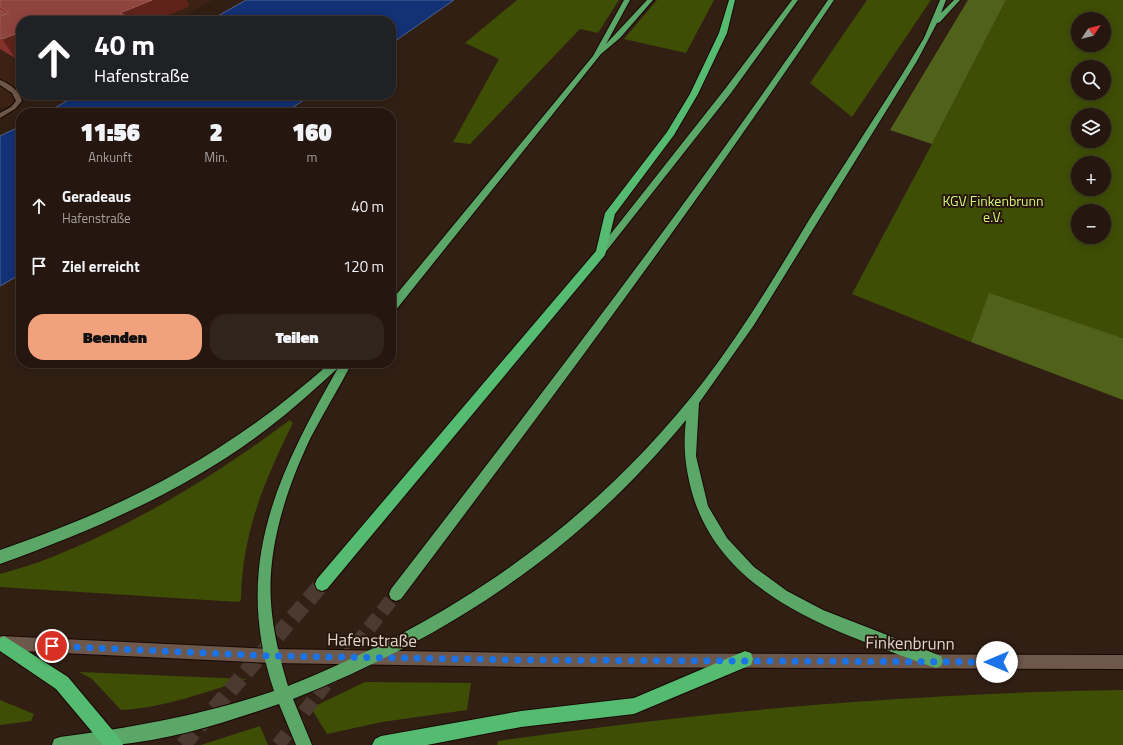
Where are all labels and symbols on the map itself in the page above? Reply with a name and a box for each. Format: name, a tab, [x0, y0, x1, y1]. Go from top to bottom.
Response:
north arrow	[1071, 12, 1111, 52]
park label: KGV Finkenbrunn e.V.	[942, 190, 1044, 227]
street label: Hafenstraße	[327, 626, 417, 654]
pin	[35, 629, 69, 663]
street label: Finkenbrunn	[865, 629, 955, 657]
position arrow	[976, 641, 1018, 683]

